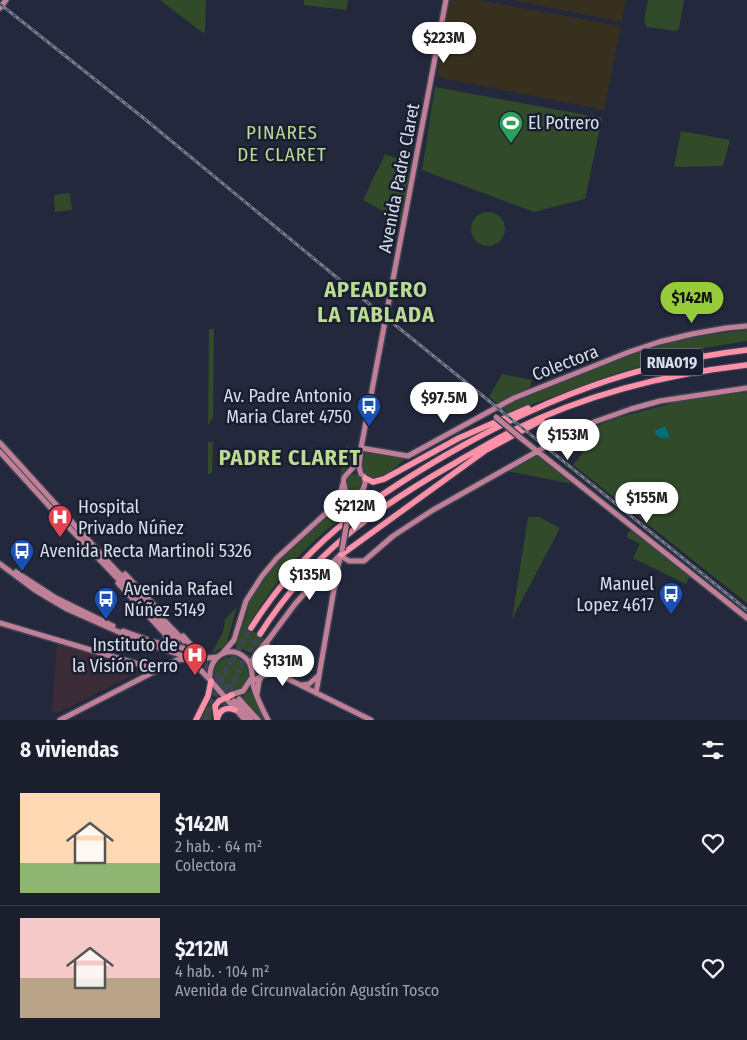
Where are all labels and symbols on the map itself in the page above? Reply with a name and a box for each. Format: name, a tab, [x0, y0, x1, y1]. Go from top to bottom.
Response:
pin: $223M	[409, 22, 479, 64]
street label: Avenida Padre Claret	[374, 101, 424, 255]
sports icon: El Potrero	[498, 110, 524, 144]
place label: El Potrero	[528, 112, 599, 134]
district label: PINARES DE CLARET	[237, 121, 327, 166]
district label: APEADERO LA TABLADA	[317, 276, 435, 328]
pin: $142M	[657, 282, 727, 324]
street label: Colectora	[529, 340, 601, 386]
road number: RNA019	[641, 348, 703, 376]
pin: $97.5M	[403, 382, 485, 424]
place label: Av. Padre Antonio Maria Claret 4750	[224, 385, 352, 428]
bus stop icon: Av. Padre Antonio Maria Claret 4750	[356, 393, 382, 427]
pin: $153M	[533, 418, 603, 461]
district label: PADRE CLARET	[219, 444, 361, 471]
pin: $155M	[612, 482, 682, 524]
pin: $212M	[320, 490, 390, 532]
place label: Hospital Privado Núñez	[78, 496, 184, 539]
hospital icon: Hospital Privado Núñez	[47, 504, 73, 538]
bus stop icon: Avenida Recta Martinoli 5326	[9, 538, 35, 572]
place label: Avenida Recta Martinoli 5326	[40, 540, 252, 562]
pin: $135M	[275, 558, 345, 601]
place label: Manuel Lopez 4617	[576, 573, 654, 616]
place label: Avenida Rafael Núñez 5149	[124, 578, 233, 621]
bus stop icon: Manuel Lopez 4617	[658, 581, 684, 615]
bus stop icon: Avenida Rafael Núñez 5149	[93, 586, 119, 620]
place label: Instituto de la Visión Cerro	[72, 634, 178, 677]
hospital icon: Instituto de la Visión Cerro	[182, 642, 208, 676]
pin: $131M	[248, 644, 318, 687]

